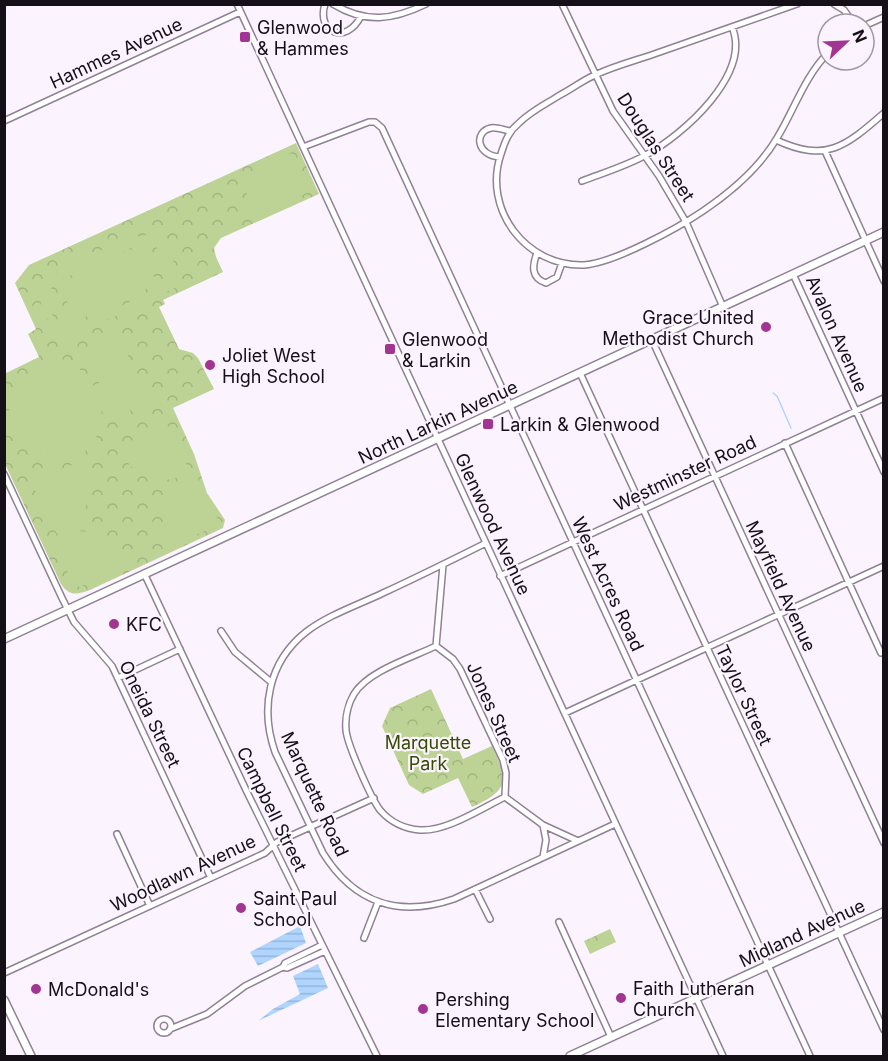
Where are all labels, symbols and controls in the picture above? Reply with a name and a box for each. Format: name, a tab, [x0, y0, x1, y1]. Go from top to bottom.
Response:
north arrow	[816, 12, 876, 72]
street label: Hammes Avenue	[47, 13, 185, 93]
place label: Glenwood & Hammes	[257, 17, 349, 59]
text: N	[848, 27, 871, 46]
marker: Glenwood & Hammes	[238, 30, 252, 44]
street label: Douglas Street	[613, 89, 699, 205]
street label: Avalon Avenue	[802, 272, 872, 396]
place label: Grace United Methodist Church	[602, 307, 754, 349]
marker: Grace United Methodist Church	[759, 320, 773, 334]
place label: Glenwood & Larkin	[402, 329, 488, 371]
marker: Glenwood & Larkin	[383, 342, 397, 356]
place label: Joliet West High School	[222, 345, 325, 387]
marker: Joliet West High School	[203, 358, 217, 372]
street label: North Larkin Avenue	[355, 376, 521, 468]
place label: Larkin & Glenwood	[500, 414, 660, 435]
marker: Larkin & Glenwood	[481, 417, 495, 431]
street label: Westminster Road	[611, 431, 759, 515]
street label: Glenwood Avenue	[451, 450, 535, 598]
street label: West Acres Road	[568, 514, 648, 654]
street label: Mayfield Avenue	[742, 517, 820, 655]
place label: KFC	[126, 614, 162, 635]
marker: KFC	[107, 617, 121, 631]
street label: Taylor Street	[712, 642, 776, 749]
street label: Oneida Street	[115, 657, 185, 771]
street label: Jones Street	[463, 659, 526, 765]
street label: Marquette Road	[277, 728, 353, 860]
park label: Marquette Park	[385, 732, 471, 774]
street label: Campbell Street	[233, 743, 311, 875]
street label: Woodlawn Avenue	[107, 830, 259, 916]
place label: Saint Paul School	[253, 888, 337, 930]
street label: Midland Avenue	[736, 895, 868, 971]
marker: Saint Paul School	[234, 901, 248, 915]
place label: Faith Lutheran Church	[633, 978, 755, 1020]
place label: McDonald's	[48, 979, 149, 1000]
marker: McDonald's	[29, 982, 43, 996]
place label: Pershing Elementary School	[435, 989, 594, 1031]
marker: Faith Lutheran Church	[614, 991, 628, 1005]
marker: Pershing Elementary School	[416, 1002, 430, 1016]

